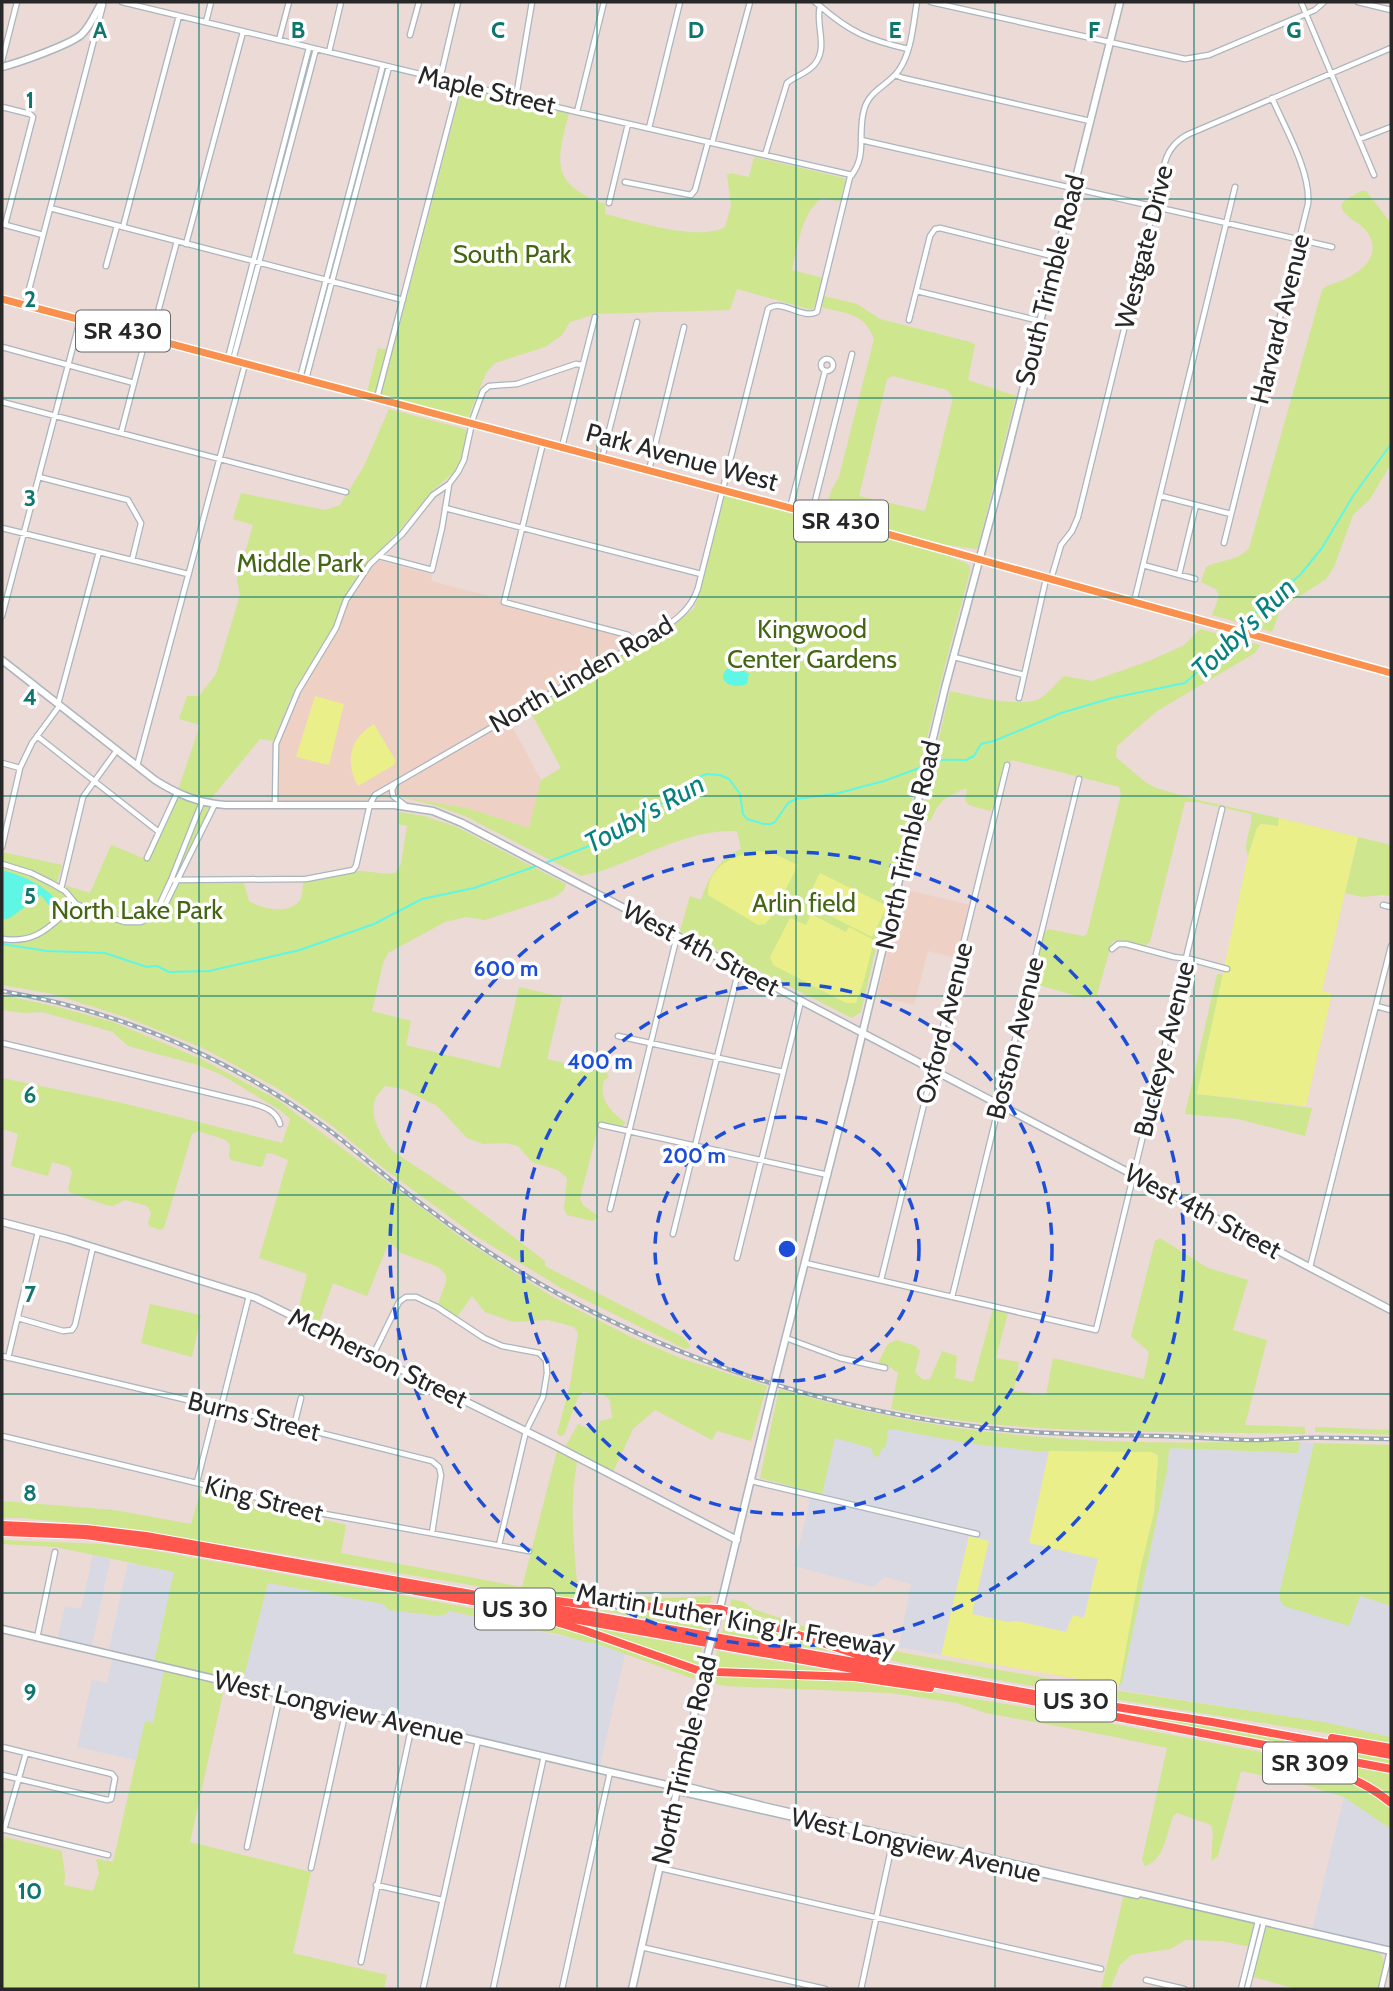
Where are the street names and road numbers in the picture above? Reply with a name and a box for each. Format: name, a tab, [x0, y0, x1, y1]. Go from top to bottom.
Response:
street label: Maple Street	[415, 59, 559, 121]
street label: Westgate Drive	[1108, 162, 1180, 332]
street label: South Trimble Road	[1008, 171, 1092, 389]
street label: Harvard Avenue	[1243, 230, 1317, 408]
road number: SR 430	[76, 310, 170, 352]
street label: Park Avenue West	[583, 416, 782, 498]
road number: SR 430	[794, 500, 888, 542]
street label: North Linden Road	[483, 608, 679, 740]
street label: North Trimble Road	[868, 738, 948, 952]
street label: West 4th Street	[617, 893, 785, 1003]
street label: Oxford Avenue	[908, 939, 980, 1107]
street label: Boston Avenue	[979, 953, 1051, 1123]
street label: Buckeye Avenue	[1127, 958, 1201, 1140]
street label: West 4th Street	[1119, 1156, 1287, 1266]
street label: McPherson Street	[283, 1301, 473, 1415]
street label: Burns Street	[185, 1384, 324, 1448]
street label: King Street	[201, 1469, 327, 1529]
street label: Martin Luther King Jr. Freeway	[574, 1576, 898, 1664]
road number: US 30	[475, 1588, 555, 1630]
street label: North Trimble Road	[644, 1653, 724, 1867]
street label: West Longview Avenue	[211, 1664, 467, 1752]
road number: US 30	[1036, 1680, 1116, 1722]
road number: SR 309	[1263, 1742, 1357, 1784]
street label: West Longview Avenue	[788, 1801, 1044, 1889]

